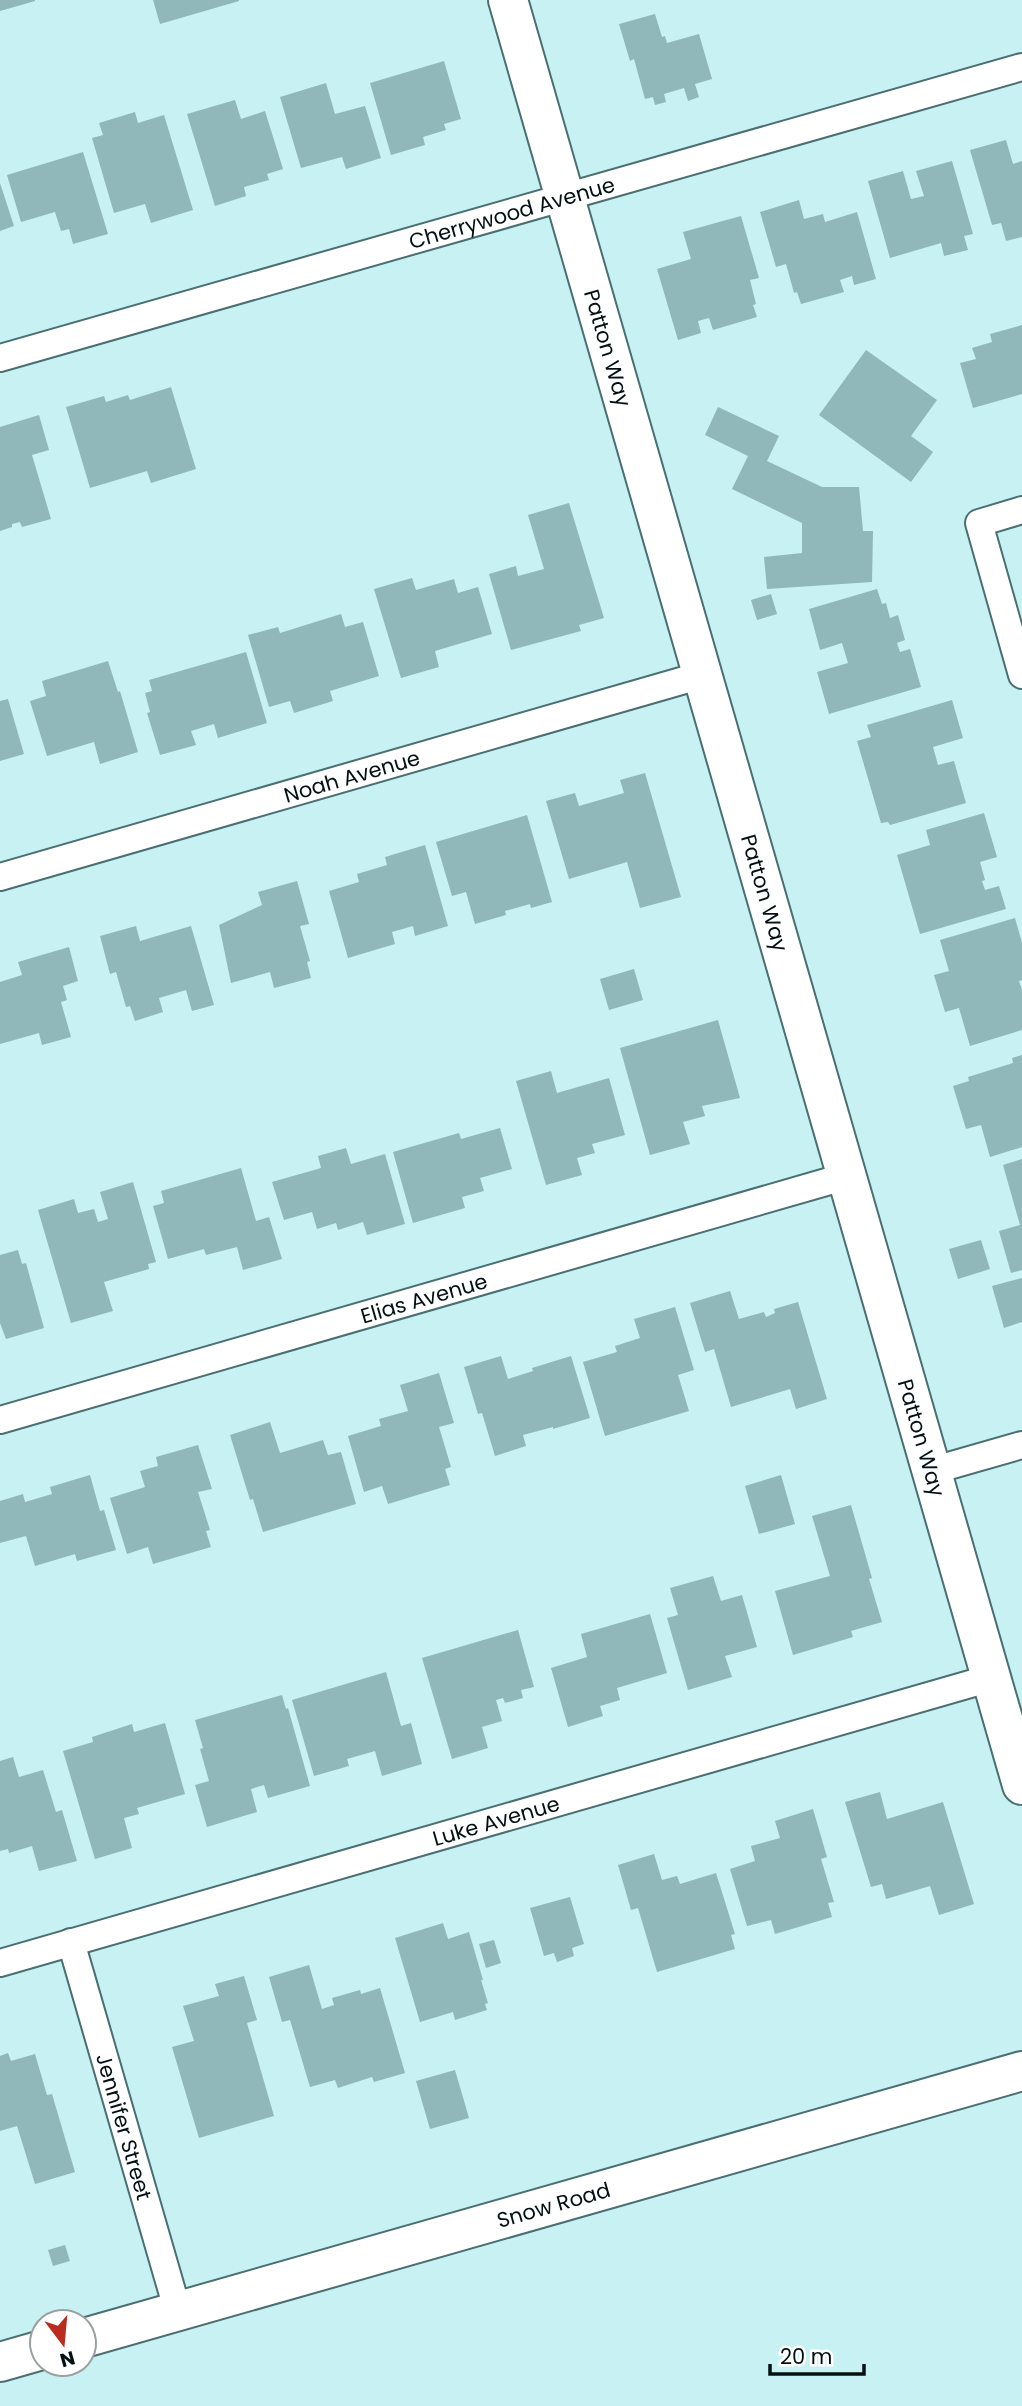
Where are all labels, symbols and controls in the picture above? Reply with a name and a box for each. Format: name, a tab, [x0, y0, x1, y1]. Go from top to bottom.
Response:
street label: Cherrywood Avenue	[405, 169, 618, 255]
street label: Patton Way	[578, 286, 639, 410]
street label: Noah Avenue	[280, 742, 423, 809]
street label: Patton Way	[734, 831, 796, 955]
street label: Elias Avenue	[357, 1266, 491, 1330]
street label: Patton Way	[891, 1376, 953, 1500]
street label: Luke Avenue	[429, 1788, 563, 1852]
street label: Jennifer Street	[89, 2050, 159, 2203]
street label: Snow Road	[493, 2174, 613, 2234]
north arrow	[28, 2308, 98, 2378]
scale bar	[770, 2332, 864, 2376]
text: 20 m	[780, 2342, 833, 2371]
text: N	[57, 2344, 78, 2374]

